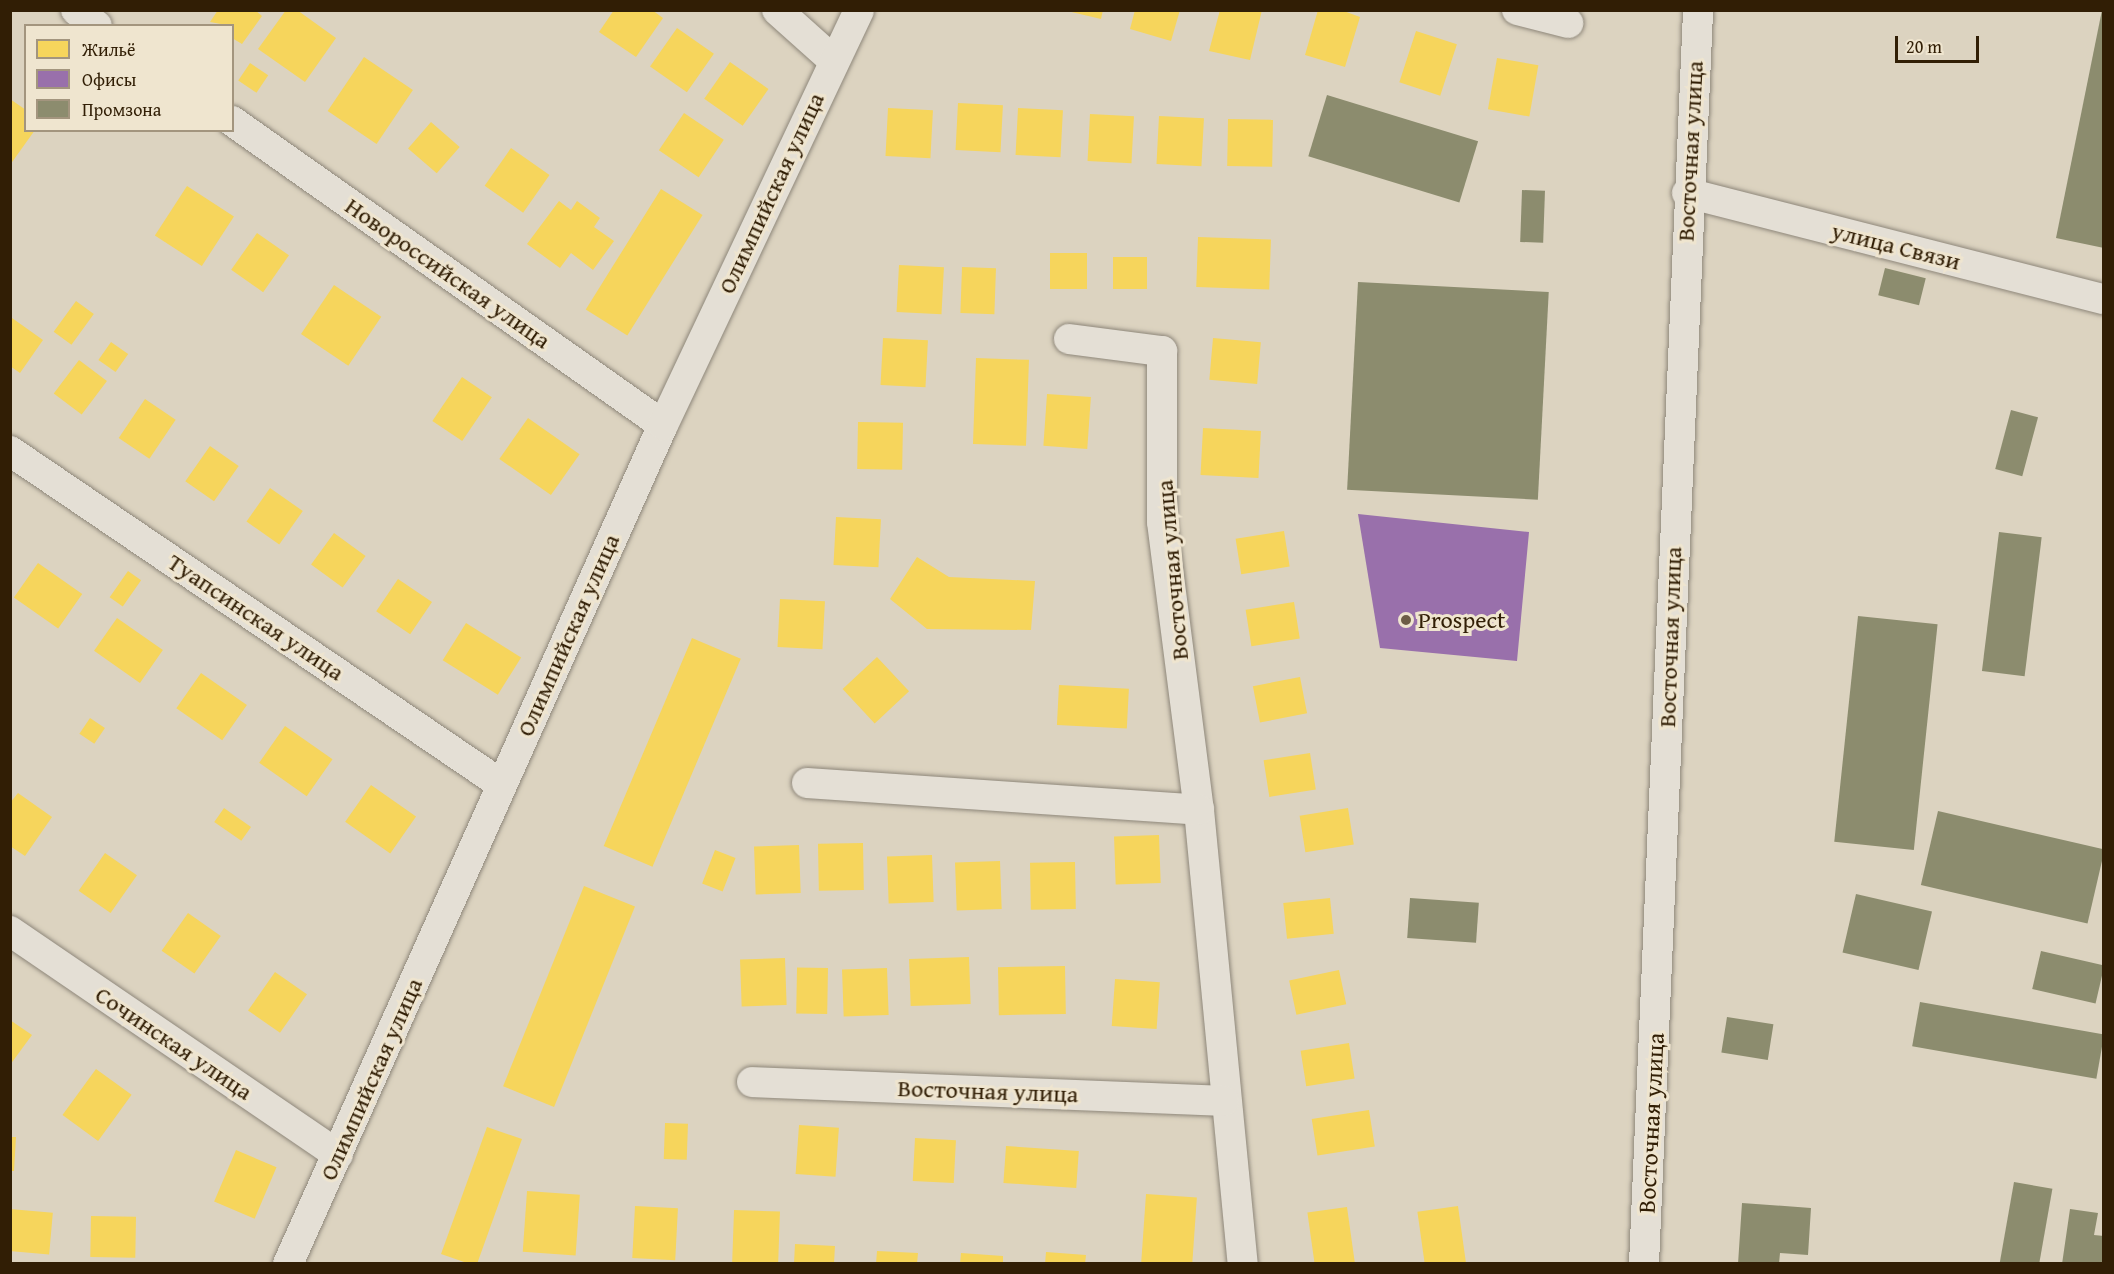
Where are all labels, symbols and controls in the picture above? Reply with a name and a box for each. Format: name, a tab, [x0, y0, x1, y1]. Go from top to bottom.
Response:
legend	[24, 24, 234, 132]
scale bar	[1898, 24, 1982, 62]
text: 20 m	[1906, 33, 1942, 60]
text: Жильё	[82, 36, 136, 63]
street label: Восточная улица	[1671, 60, 1709, 242]
text: Офисы	[82, 66, 136, 93]
street label: Олимпийская улица	[712, 88, 830, 298]
text: Промзона	[82, 96, 161, 123]
street label: Новороссийская улица	[340, 191, 556, 355]
street label: улица Связи	[1829, 216, 1963, 276]
street label: Восточная улица	[1150, 479, 1194, 661]
street label: Олимпийская улица	[510, 530, 626, 740]
street label: Восточная улица	[1652, 546, 1688, 728]
street label: Туапсинская улица	[162, 547, 350, 687]
place label: Prospect	[1418, 606, 1506, 634]
marker: Prospect	[1399, 613, 1413, 627]
street label: Олимпийская улица	[313, 974, 429, 1184]
street label: Сочинская улица	[90, 980, 258, 1106]
street label: Восточная улица	[1632, 1032, 1670, 1214]
street label: Восточная улица	[897, 1073, 1079, 1109]

